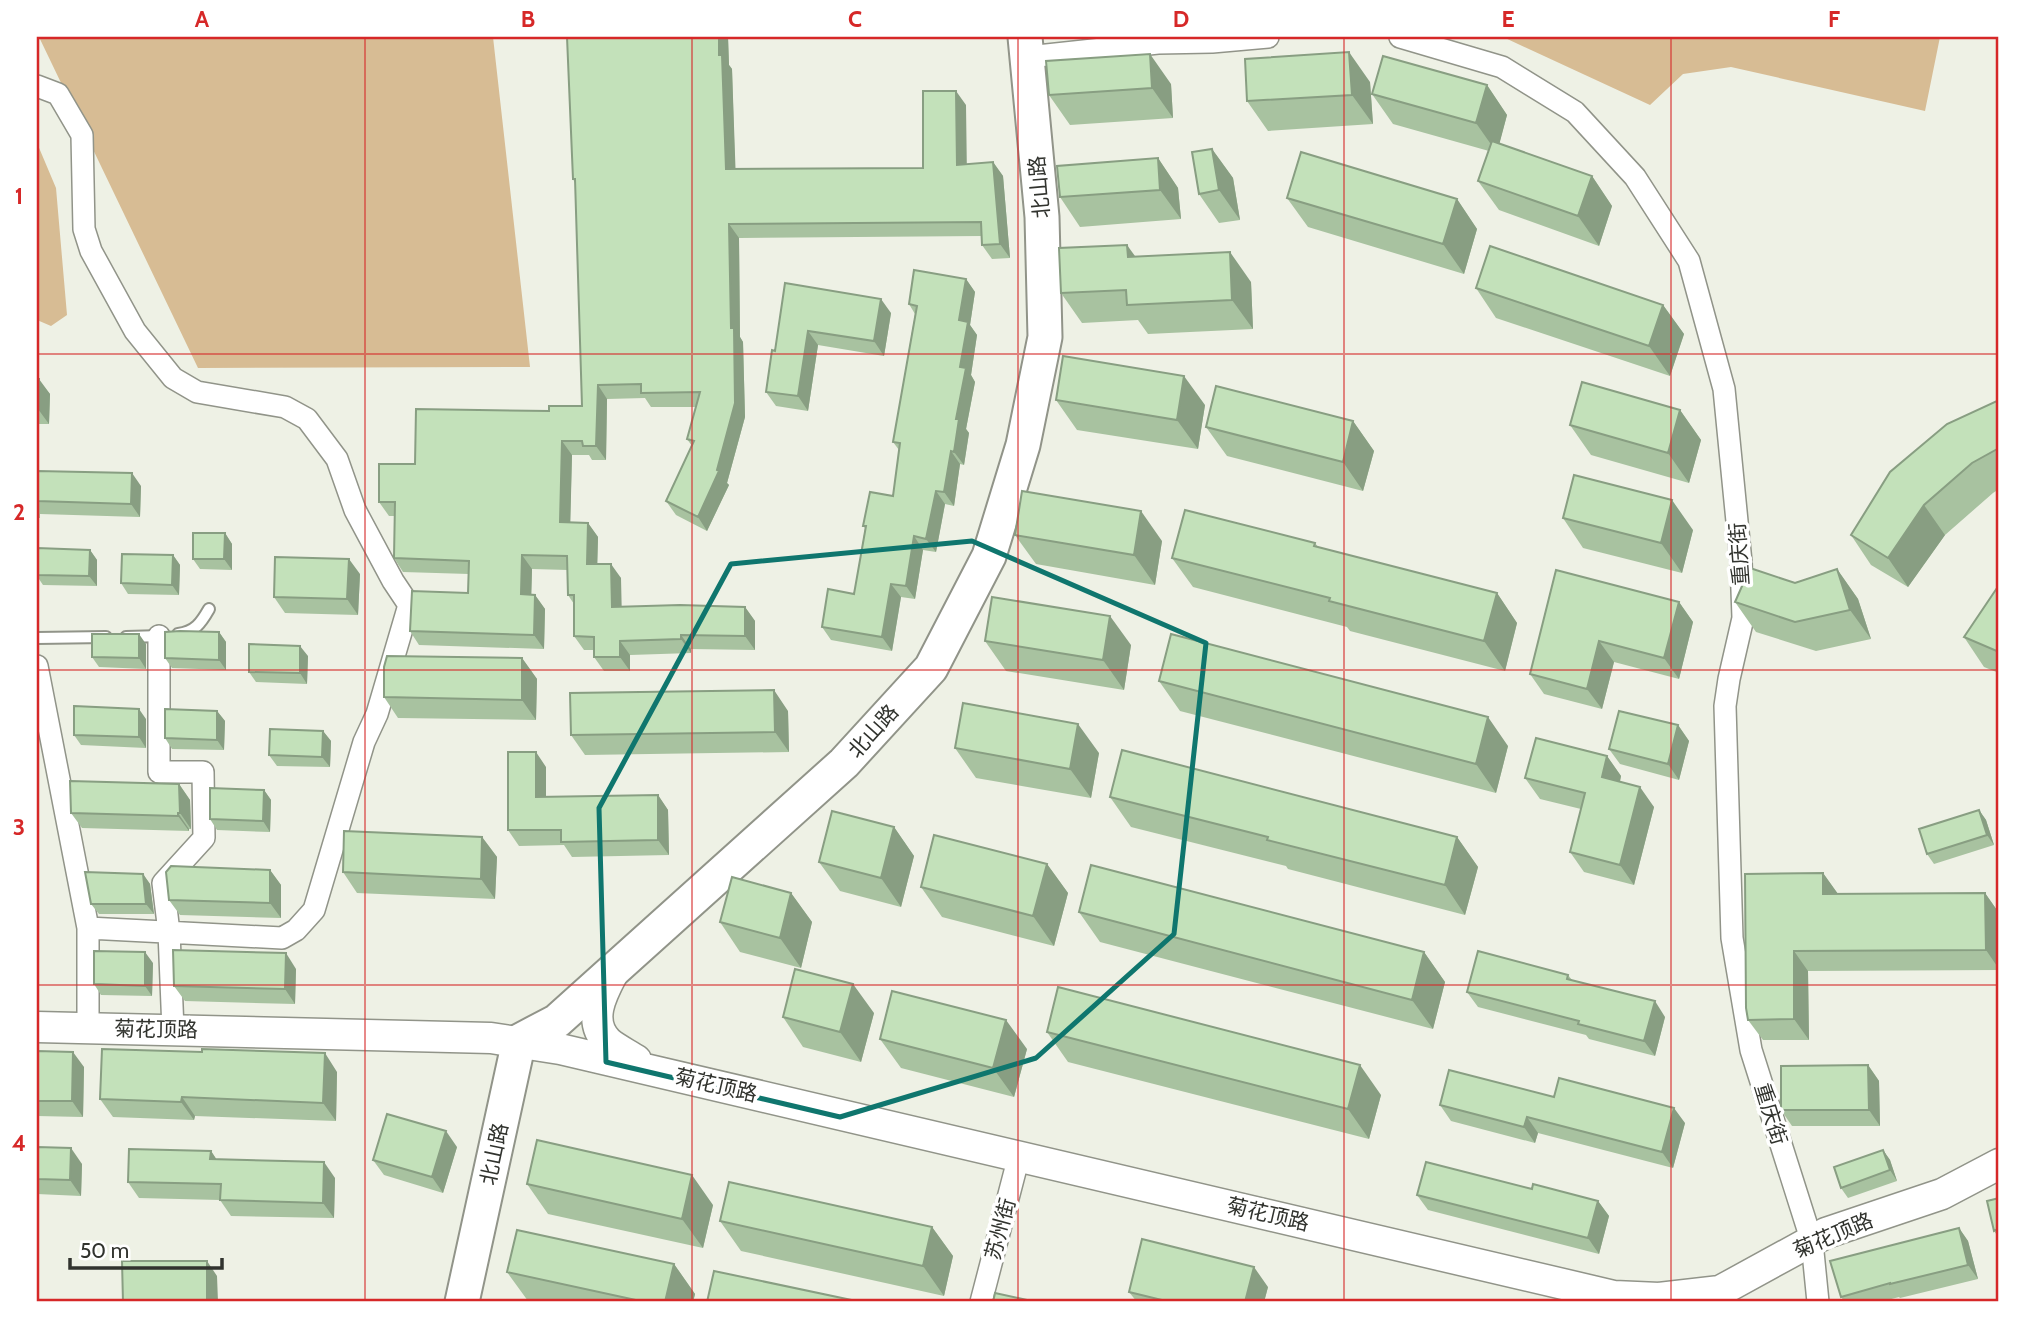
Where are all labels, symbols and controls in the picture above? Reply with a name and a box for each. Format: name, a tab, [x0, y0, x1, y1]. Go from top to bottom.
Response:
text: A	[195, 5, 210, 33]
text: B	[521, 5, 535, 33]
text: C	[848, 5, 862, 33]
text: D	[1173, 5, 1189, 33]
text: E	[1501, 5, 1515, 33]
text: F	[1828, 5, 1840, 33]
street label: 北山路	[1024, 155, 1054, 219]
text: 1	[15, 182, 23, 210]
text: 2	[13, 498, 25, 526]
street label: 重庆街	[1724, 522, 1754, 586]
street label: 北山路	[843, 699, 903, 763]
text: 3	[13, 813, 25, 841]
street label: 菊花顶路	[114, 1016, 198, 1042]
street label: 菊花顶路	[672, 1063, 760, 1107]
street label: 重庆街	[1750, 1080, 1792, 1148]
street label: 北山路	[475, 1121, 513, 1187]
text: 4	[12, 1129, 26, 1157]
street label: 菊花顶路	[1224, 1192, 1312, 1236]
street label: 苏州街	[980, 1195, 1020, 1263]
street label: 菊花顶路	[1789, 1207, 1877, 1263]
scale bar	[70, 1227, 222, 1271]
text: 50 m	[80, 1238, 129, 1263]

